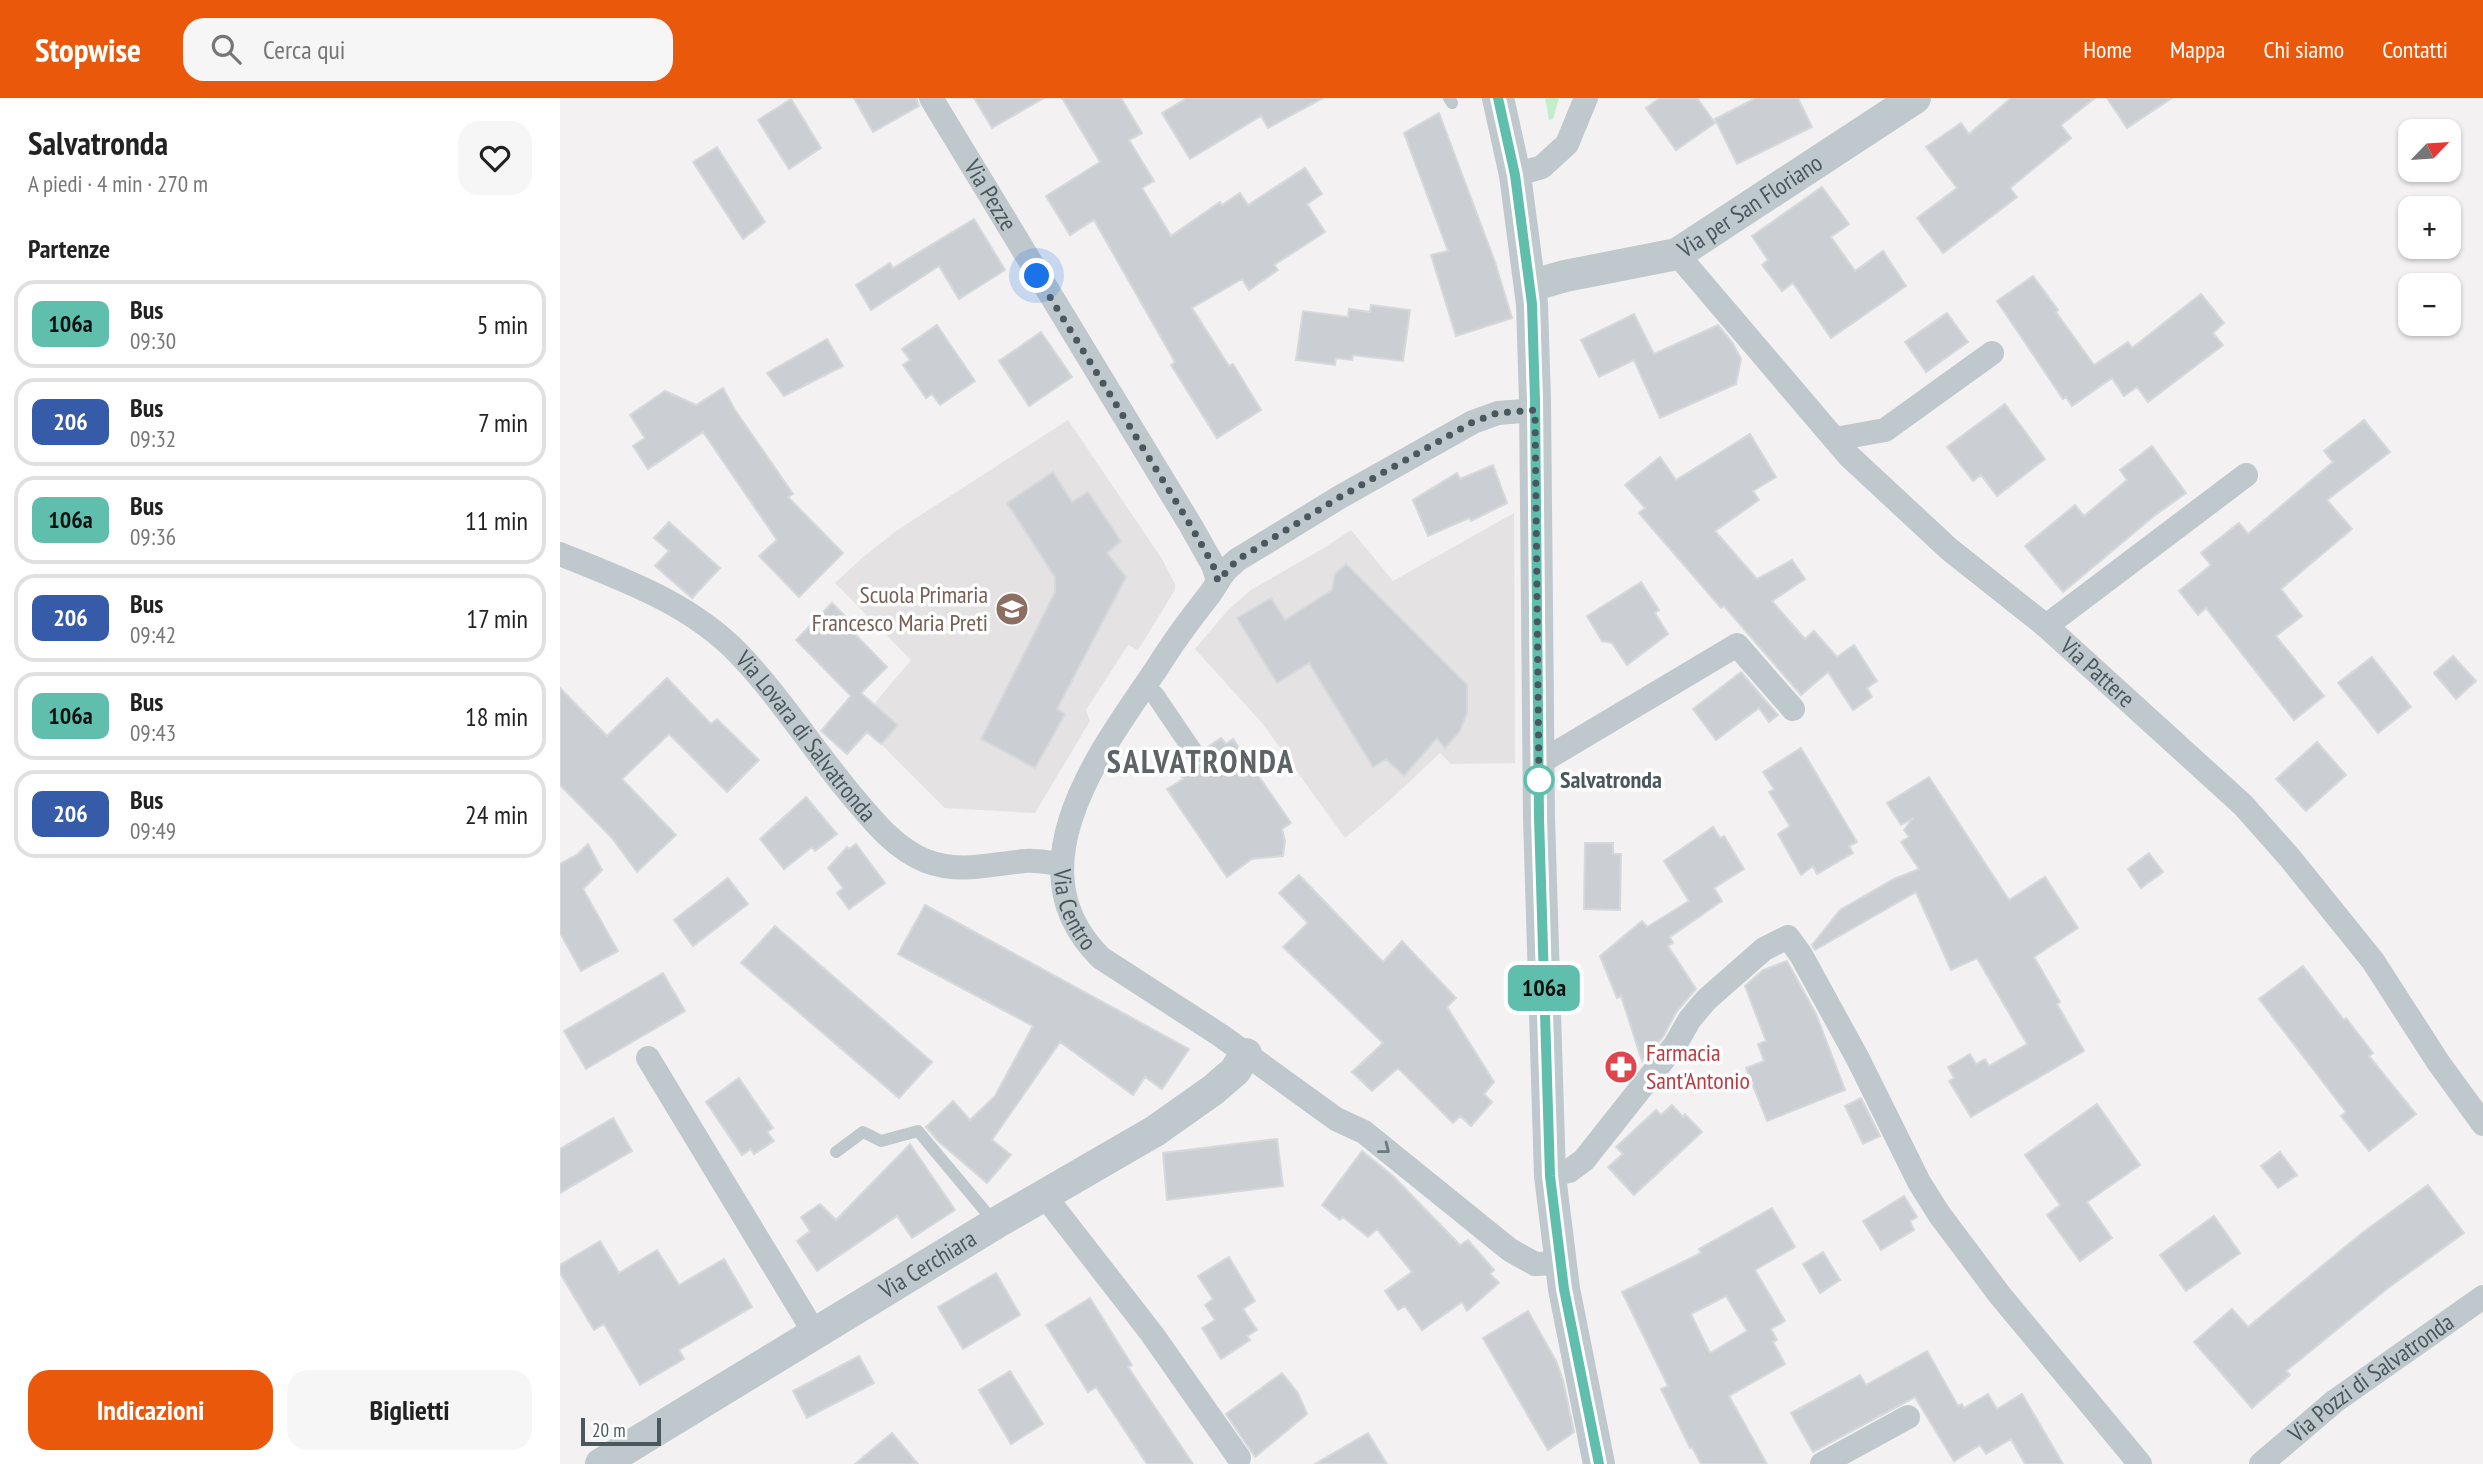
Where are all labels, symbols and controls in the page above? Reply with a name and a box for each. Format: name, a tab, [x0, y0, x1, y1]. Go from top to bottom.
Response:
search box	[183, 18, 673, 81]
text: Stopwise	[35, 28, 141, 71]
icon: search	[207, 30, 245, 68]
text: Cerca qui	[263, 33, 345, 66]
text: Home	[2083, 34, 2132, 65]
text: Mappa	[2170, 34, 2225, 65]
text: Chi siamo	[2263, 34, 2344, 65]
text: Contatti	[2382, 34, 2448, 65]
north arrow	[2398, 119, 2460, 182]
map controls	[2398, 119, 2461, 336]
text: Salvatronda	[28, 121, 168, 164]
button: heart	[458, 121, 532, 195]
street label: Via per San Floriano	[1671, 147, 1828, 265]
street label: Via Pezze	[957, 153, 1024, 236]
text: A piedi · 4 min · 270 m	[28, 169, 208, 198]
button: +	[2398, 196, 2461, 259]
text: Partenze	[28, 232, 110, 265]
your location	[1019, 258, 1054, 293]
button: −	[2398, 273, 2461, 336]
text: Bus	[130, 293, 163, 326]
text: 106a	[48, 308, 93, 339]
text: 5 min	[477, 308, 528, 341]
text: 09:30	[130, 326, 176, 355]
text: Bus	[130, 391, 163, 424]
text: 206	[53, 406, 88, 437]
text: 7 min	[478, 406, 528, 439]
text: 09:32	[130, 424, 176, 453]
text: Bus	[130, 489, 163, 522]
text: 106a	[48, 504, 93, 535]
text: 11 min	[465, 504, 528, 537]
text: 09:36	[130, 522, 176, 551]
place label: Scuola Primaria Francesco Maria Preti	[812, 579, 988, 638]
text: Bus	[130, 587, 163, 620]
school or university icon: Scuola Primaria Francesco Maria Preti	[993, 590, 1031, 628]
text: 206	[53, 602, 88, 633]
text: 17 min	[466, 602, 528, 635]
text: 09:42	[130, 620, 176, 649]
street label: Via Pattere	[2053, 630, 2141, 714]
street label: Via Lovara di Salvatronda	[728, 643, 883, 828]
text: Bus	[130, 685, 163, 718]
text: 106a	[48, 700, 93, 731]
text: 18 min	[465, 700, 528, 733]
text: 09:43	[130, 718, 176, 747]
district label: SALVATRONDA	[1107, 740, 1295, 782]
place label: Salvatronda	[1560, 764, 1662, 795]
marker: Salvatronda	[1524, 765, 1554, 795]
text: Bus	[130, 783, 163, 816]
text: 206	[53, 798, 88, 829]
text: 24 min	[465, 798, 528, 831]
text: 09:49	[130, 816, 176, 845]
street label: Via Centro	[1047, 867, 1104, 957]
line badge: 106a	[1495, 965, 1593, 1011]
text: 106a	[1522, 972, 1566, 1003]
place label: Farmacia Sant'Antonio	[1646, 1037, 1750, 1096]
pharmacy icon: Farmacia Sant'Antonio	[1602, 1048, 1640, 1086]
one-way arrow	[1377, 1140, 1389, 1153]
street label: Via Cerchiara	[873, 1223, 982, 1306]
street label: Via Pozzi di Salvatronda	[2281, 1306, 2460, 1450]
button: Indicazioni	[28, 1370, 273, 1450]
button: Biglietti	[287, 1370, 532, 1450]
scale bar	[581, 1415, 662, 1447]
text: 20 m	[592, 1418, 626, 1442]

